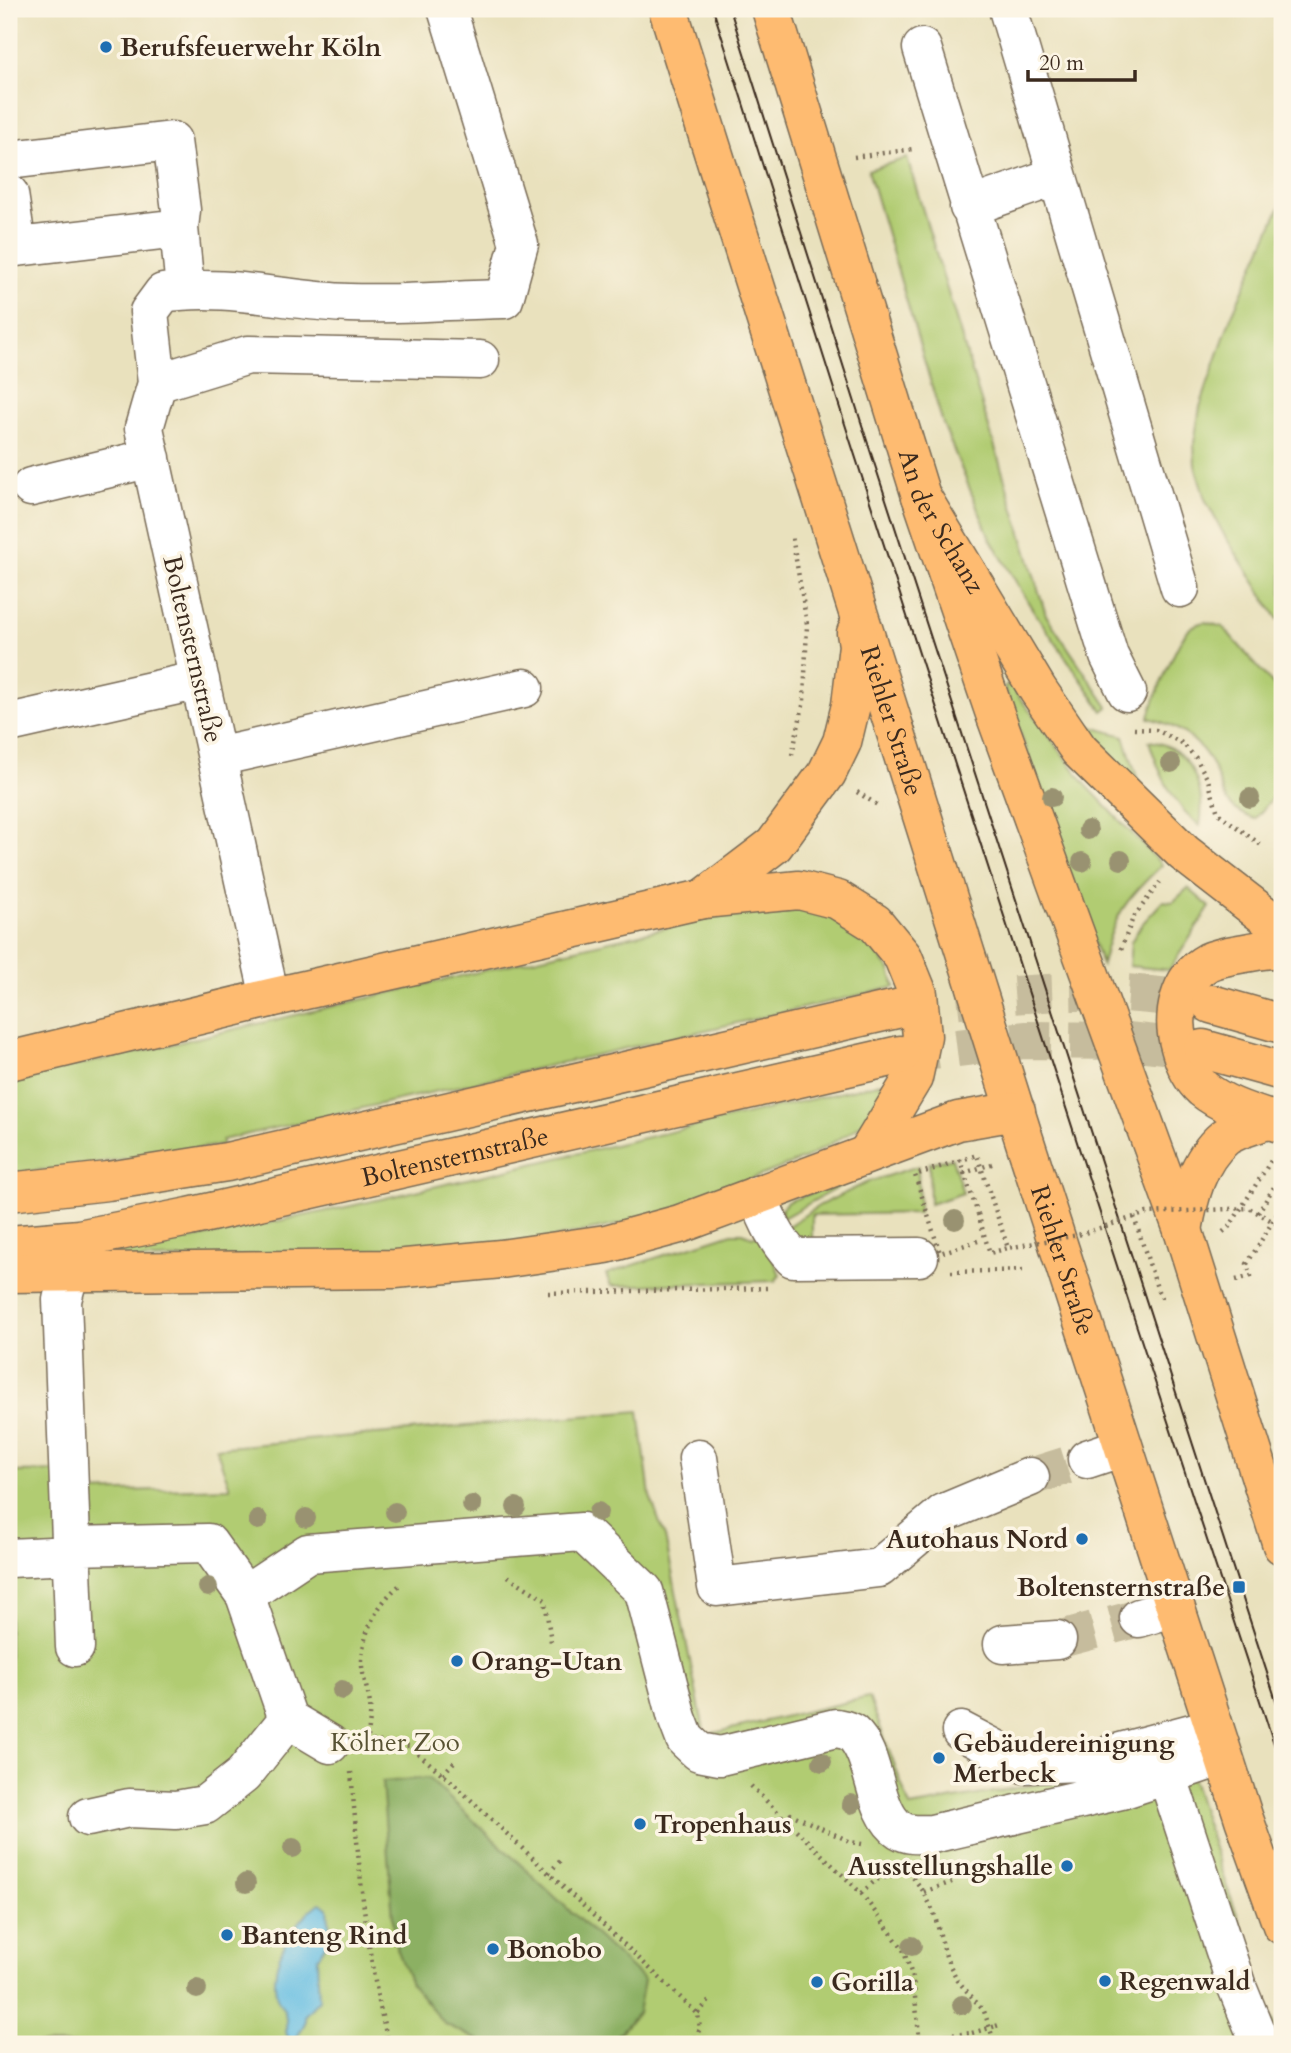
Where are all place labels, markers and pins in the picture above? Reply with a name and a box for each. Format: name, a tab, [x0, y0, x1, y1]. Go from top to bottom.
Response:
place label: Berufsfeuerwehr Köln	[120, 30, 382, 65]
marker: Berufsfeuerwehr Köln	[98, 39, 114, 55]
place label: Autohaus Nord	[886, 1522, 1068, 1557]
marker: Autohaus Nord	[1074, 1531, 1090, 1547]
place label: Boltensternstraße	[1017, 1570, 1225, 1605]
marker: Boltensternstraße	[1231, 1579, 1247, 1595]
place label: Orang-Utan	[471, 1644, 622, 1679]
marker: Orang-Utan	[449, 1653, 465, 1669]
place label: Gebäudereinigung Merbeck	[953, 1726, 1175, 1791]
marker: Gebäudereinigung Merbeck	[931, 1750, 947, 1766]
place label: Tropenhaus	[654, 1807, 792, 1842]
marker: Tropenhaus	[632, 1816, 648, 1832]
place label: Ausstellungshalle	[848, 1849, 1053, 1884]
marker: Ausstellungshalle	[1059, 1858, 1075, 1874]
place label: Banteng Rind	[241, 1918, 408, 1953]
marker: Banteng Rind	[219, 1927, 235, 1943]
place label: Bonobo	[507, 1932, 602, 1967]
marker: Bonobo	[485, 1941, 501, 1957]
place label: Regenwald	[1119, 1964, 1251, 1999]
place label: Gorilla	[831, 1965, 914, 2000]
marker: Regenwald	[1097, 1973, 1113, 1989]
marker: Gorilla	[809, 1974, 825, 1990]

